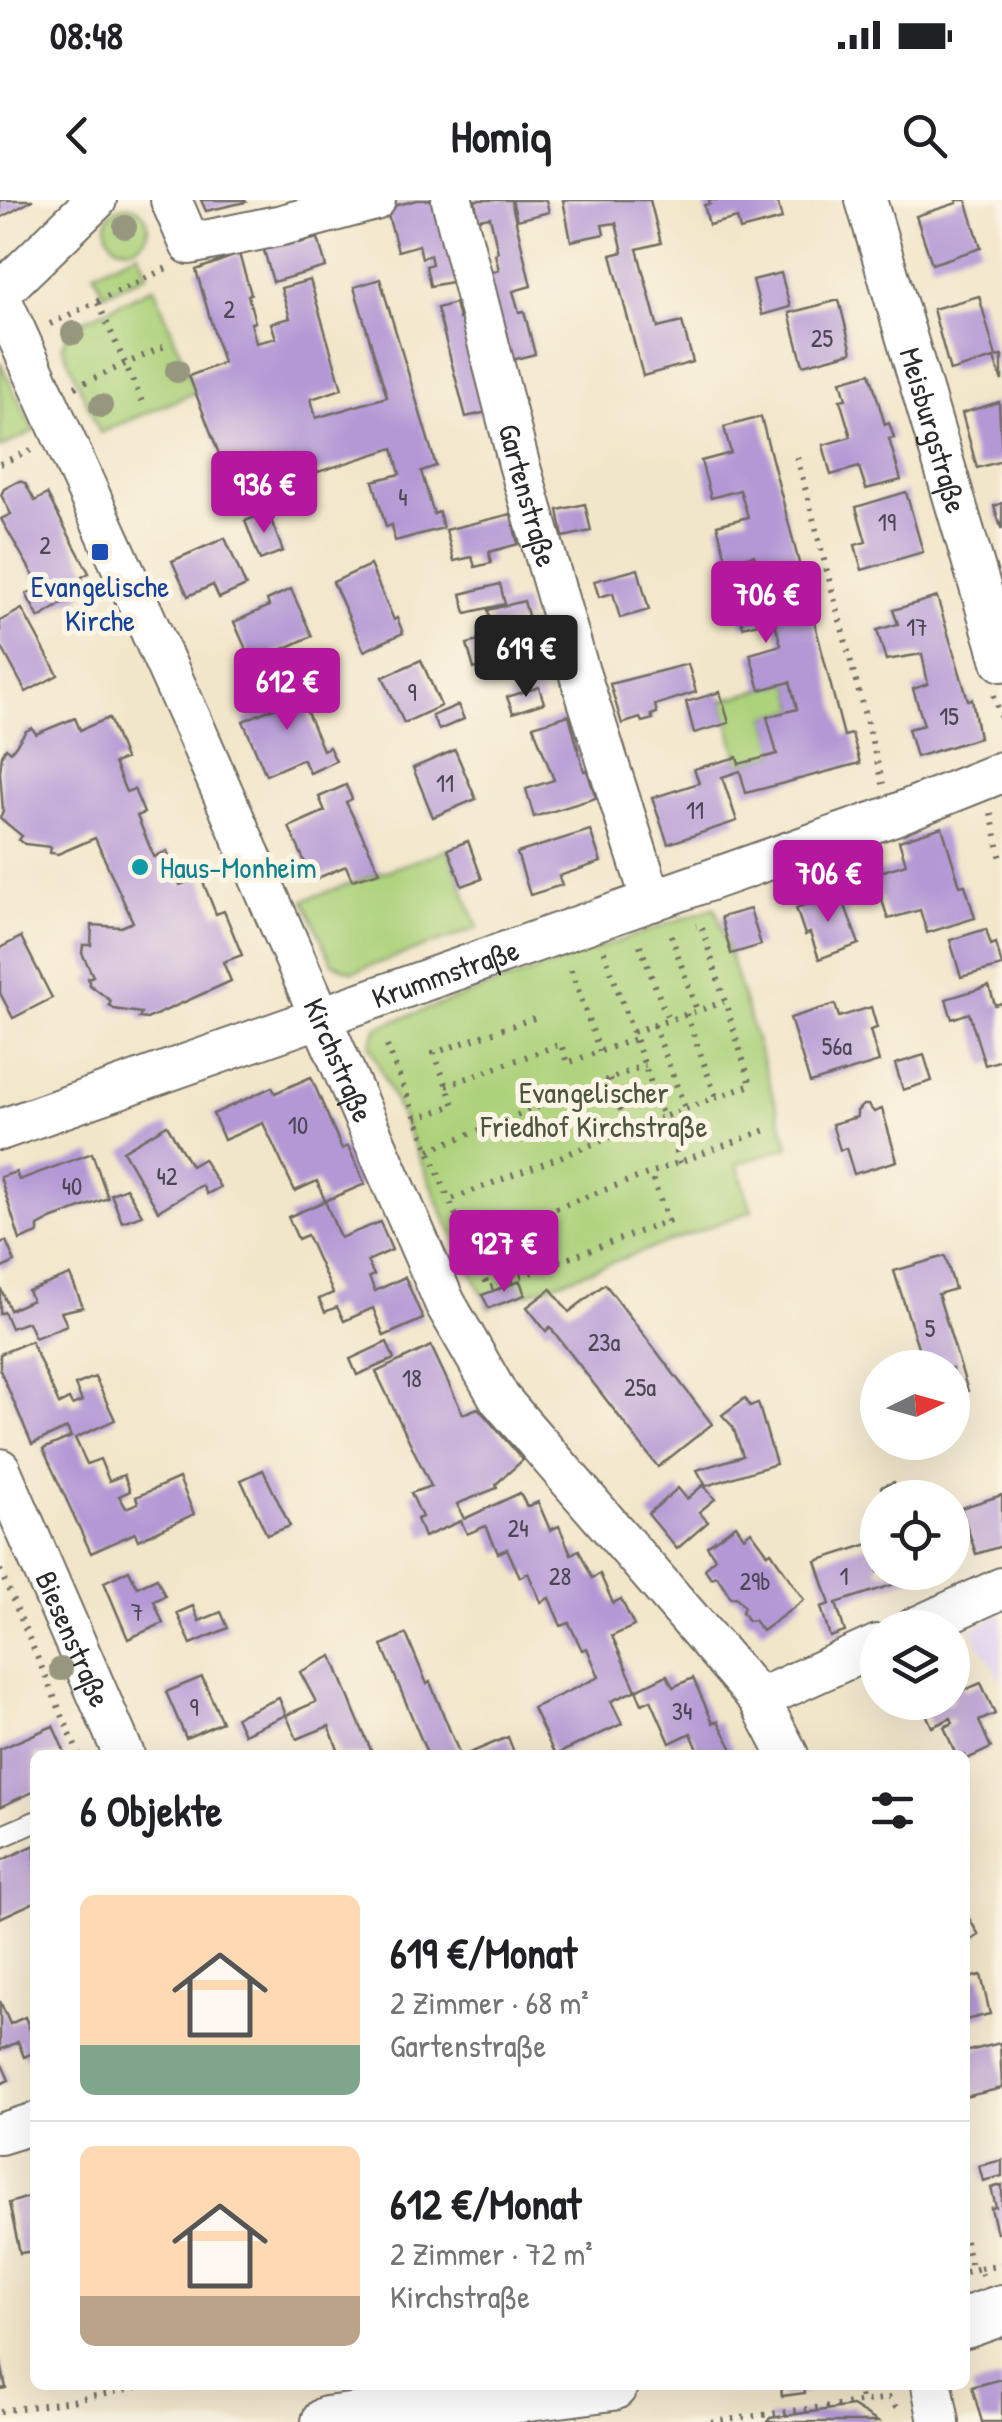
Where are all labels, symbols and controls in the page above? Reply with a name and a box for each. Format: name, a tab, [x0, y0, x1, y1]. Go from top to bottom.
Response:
text: 08:48	[50, 9, 123, 61]
text: Homiq	[451, 105, 551, 166]
icon: back	[50, 108, 105, 163]
icon: search	[897, 108, 952, 163]
house number: 2	[223, 292, 235, 326]
house number: 25	[811, 321, 834, 355]
street label: Meisburgstraße	[891, 343, 977, 518]
street label: Gartenstraße	[490, 420, 568, 571]
pin: 936 €	[194, 451, 334, 536]
text: 936 €	[233, 462, 295, 505]
house number: 4	[398, 480, 408, 514]
house number: 19	[878, 505, 896, 539]
house number: 2	[39, 528, 51, 562]
marker: Evangelische Kirche	[89, 541, 111, 563]
pin: 706 €	[696, 561, 836, 646]
place label: Evangelische Kirche	[31, 566, 169, 640]
text: 706 €	[733, 572, 799, 615]
house number: 17	[906, 610, 928, 644]
pin: 619 €	[456, 615, 596, 700]
text: 619 €	[497, 626, 555, 669]
pin: 612 €	[217, 648, 357, 733]
text: 612 €	[256, 659, 318, 702]
house number: 9	[407, 675, 417, 709]
house number: 15	[939, 699, 959, 733]
house number: 11	[436, 766, 454, 800]
house number: 11	[686, 793, 704, 827]
pin: 706 €	[758, 840, 898, 925]
place label: Haus-Monheim	[160, 847, 317, 887]
text: 706 €	[795, 851, 861, 894]
marker: Haus-Monheim	[129, 856, 151, 878]
street label: Krummstraße	[366, 929, 524, 1018]
street label: Kirchstraße	[295, 992, 384, 1128]
house number: 56a	[822, 1029, 852, 1063]
park label: Evangelischer Friedhof Kirchstraße	[480, 1072, 707, 1146]
house number: 10	[288, 1108, 308, 1142]
house number: 42	[156, 1159, 178, 1193]
house number: 40	[62, 1169, 82, 1203]
pin: 927 €	[434, 1210, 574, 1295]
text: 927 €	[471, 1221, 537, 1264]
house number: 5	[925, 1311, 936, 1345]
house number: 23a	[588, 1325, 621, 1359]
north arrow	[860, 1350, 970, 1460]
map controls	[860, 1350, 970, 1720]
house number: 18	[402, 1361, 422, 1395]
house number: 25a	[624, 1370, 656, 1404]
button: locate	[860, 1480, 970, 1590]
house number: 24	[507, 1511, 529, 1545]
house number: 28	[549, 1559, 571, 1593]
house number: 1	[839, 1559, 849, 1593]
house number: 29b	[739, 1564, 771, 1598]
street label: Biesenstraße	[27, 1565, 121, 1713]
house number: 7	[131, 1595, 143, 1629]
button: layers	[860, 1610, 970, 1720]
house number: 9	[189, 1690, 199, 1724]
house number: 34	[672, 1694, 692, 1728]
text: 6 Objekte	[80, 1782, 222, 1839]
icon: filters	[865, 1783, 920, 1838]
text: 619 €/Monat	[390, 1924, 577, 1981]
icon: home	[160, 1935, 280, 2055]
text: 2 Zimmer · 68 m²	[390, 1981, 589, 2024]
text: Gartenstraße	[390, 2024, 546, 2067]
text: 612 €/Monat	[390, 2175, 581, 2232]
icon: home	[160, 2186, 280, 2306]
text: 2 Zimmer · 72 m²	[390, 2232, 593, 2275]
text: Kirchstraße	[390, 2275, 530, 2318]

